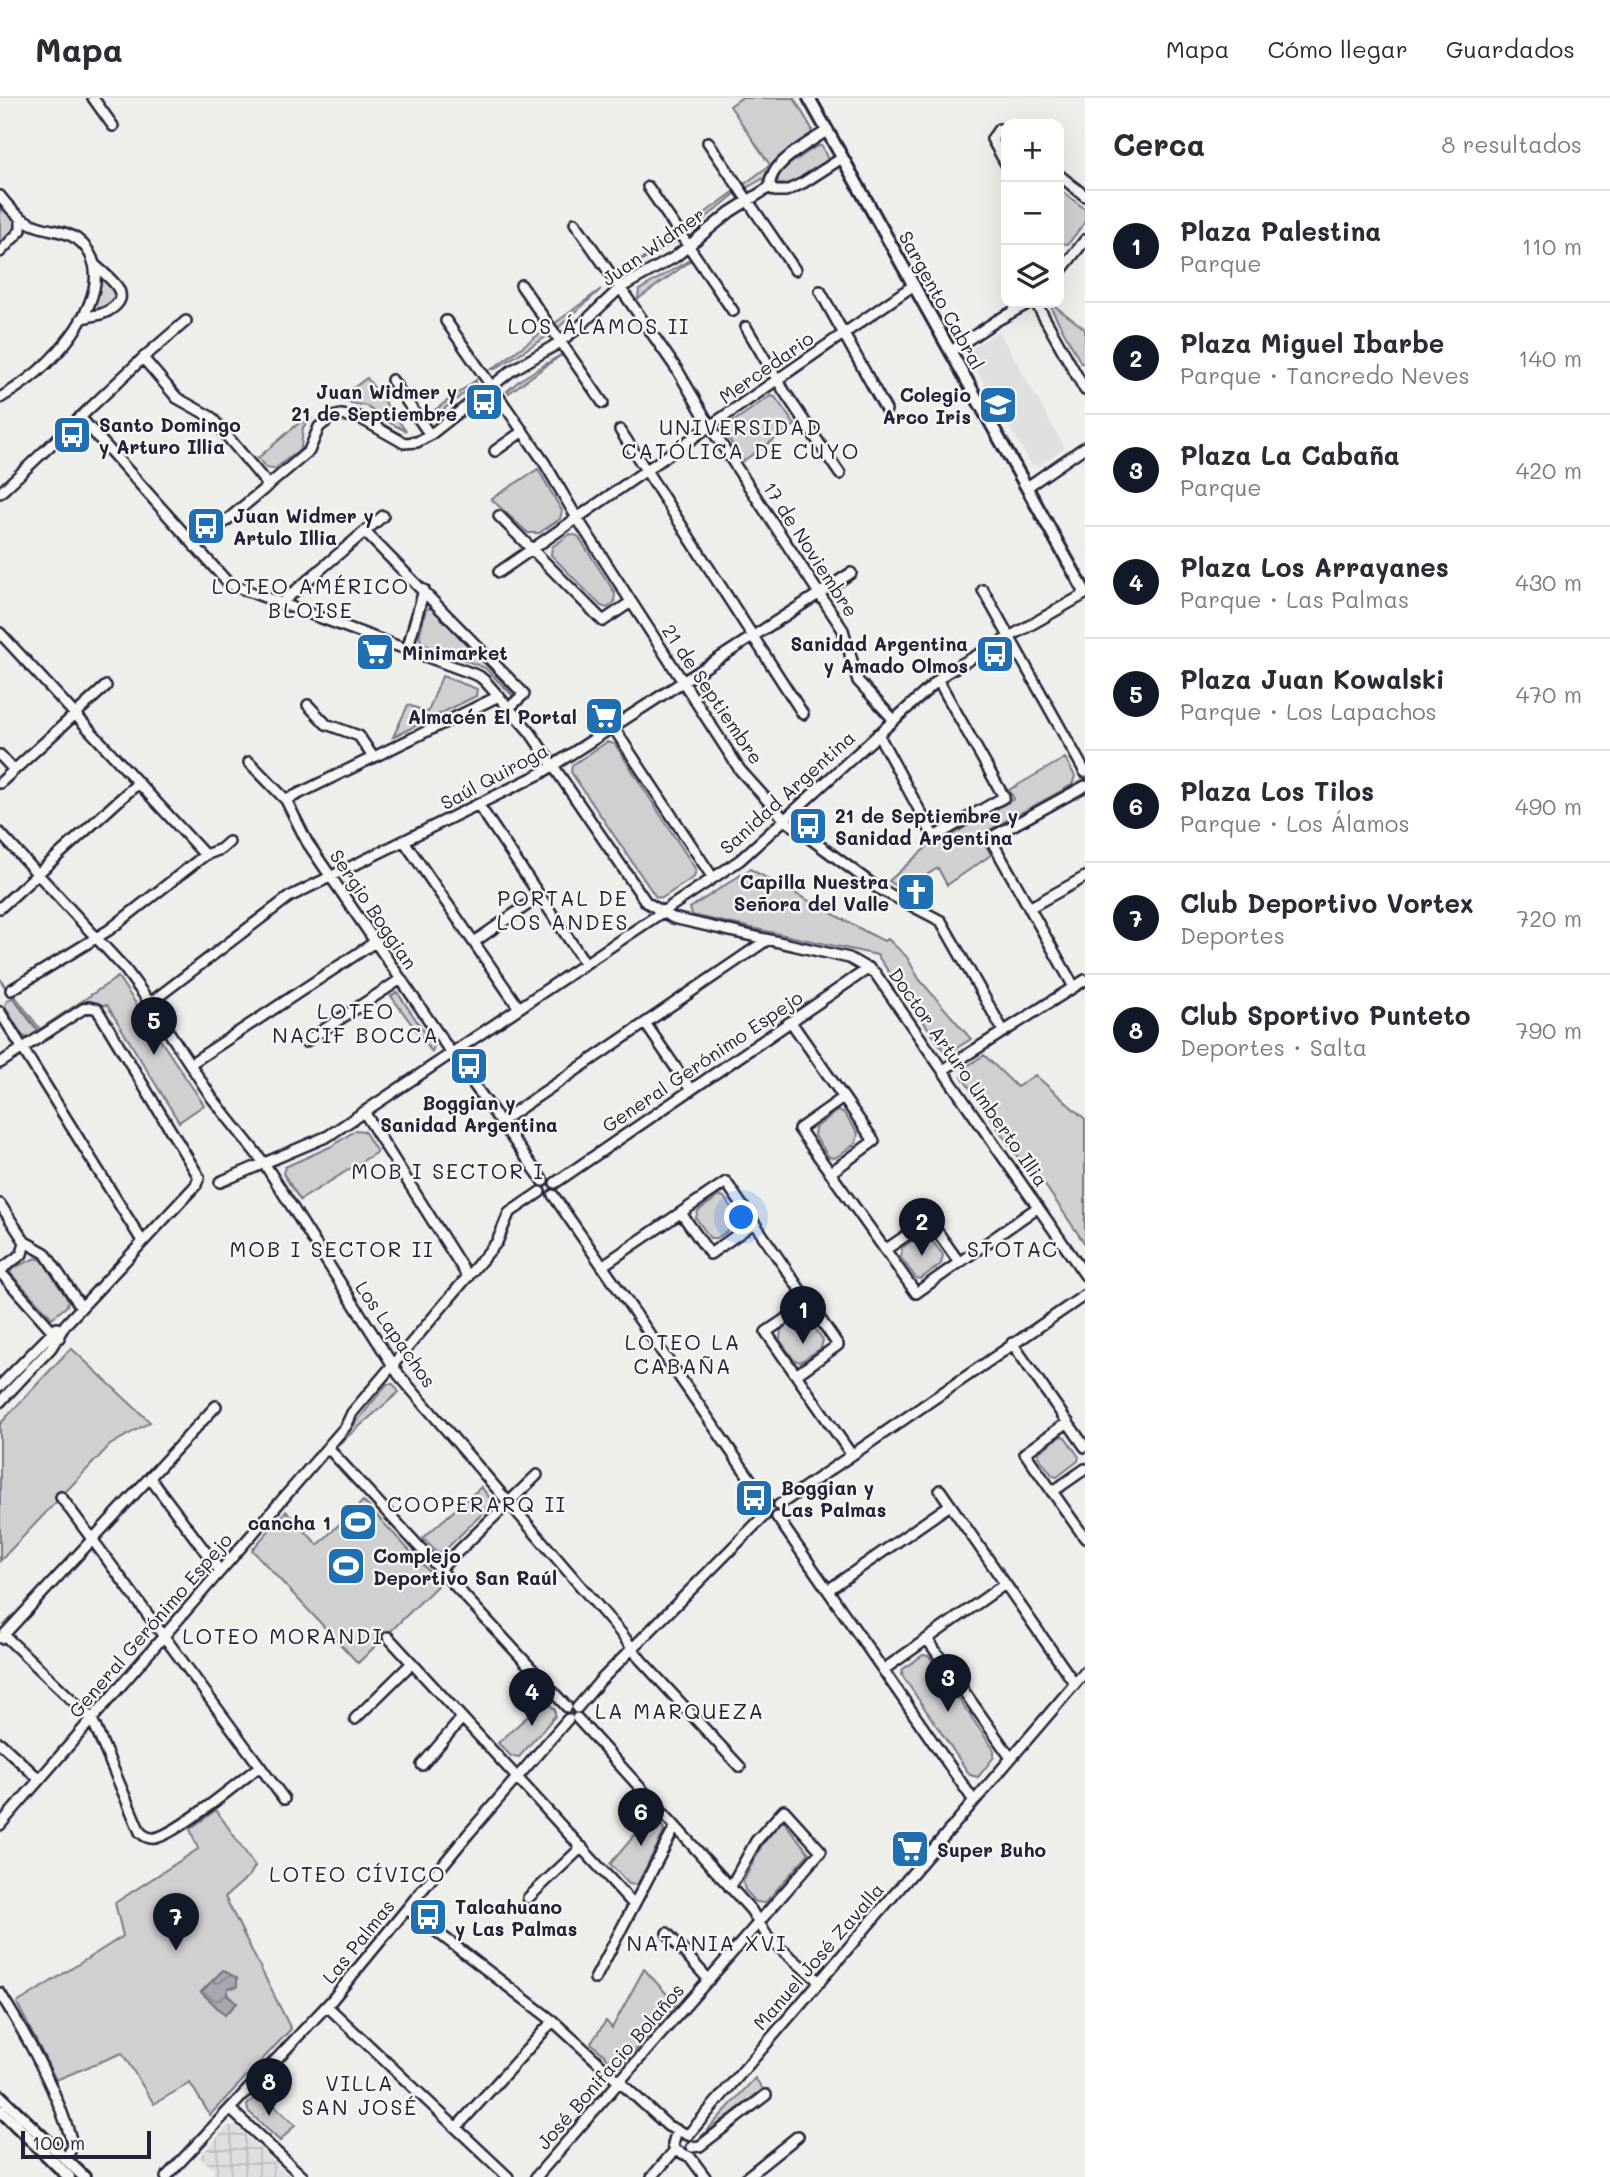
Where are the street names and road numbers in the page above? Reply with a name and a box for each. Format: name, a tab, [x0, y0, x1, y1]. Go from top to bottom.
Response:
street label: Juan Widmer	[597, 201, 709, 291]
street label: Sargento Cabral	[894, 226, 990, 374]
street label: Mercedario	[714, 325, 818, 409]
street label: 17 de Noviembre	[758, 477, 864, 621]
street label: 21 de Septiembre	[657, 619, 769, 769]
street label: Sanidad Argentina	[714, 725, 860, 859]
street label: Saúl Quiroga	[436, 737, 552, 815]
street label: Sergio Boggian	[325, 844, 423, 974]
street label: Doctor Arturo Umberto Illia	[884, 963, 1054, 1191]
street label: General Gerónimo Espejo	[597, 984, 807, 1138]
street label: Los Lapachos	[350, 1276, 442, 1392]
street label: General Gerónimo Espejo	[63, 1527, 237, 1723]
street label: Manuel José Zavalla	[747, 1877, 889, 2035]
street label: Las Palmas	[316, 1894, 400, 1988]
street label: José Bonifacio Bolaños	[531, 1978, 689, 2154]

